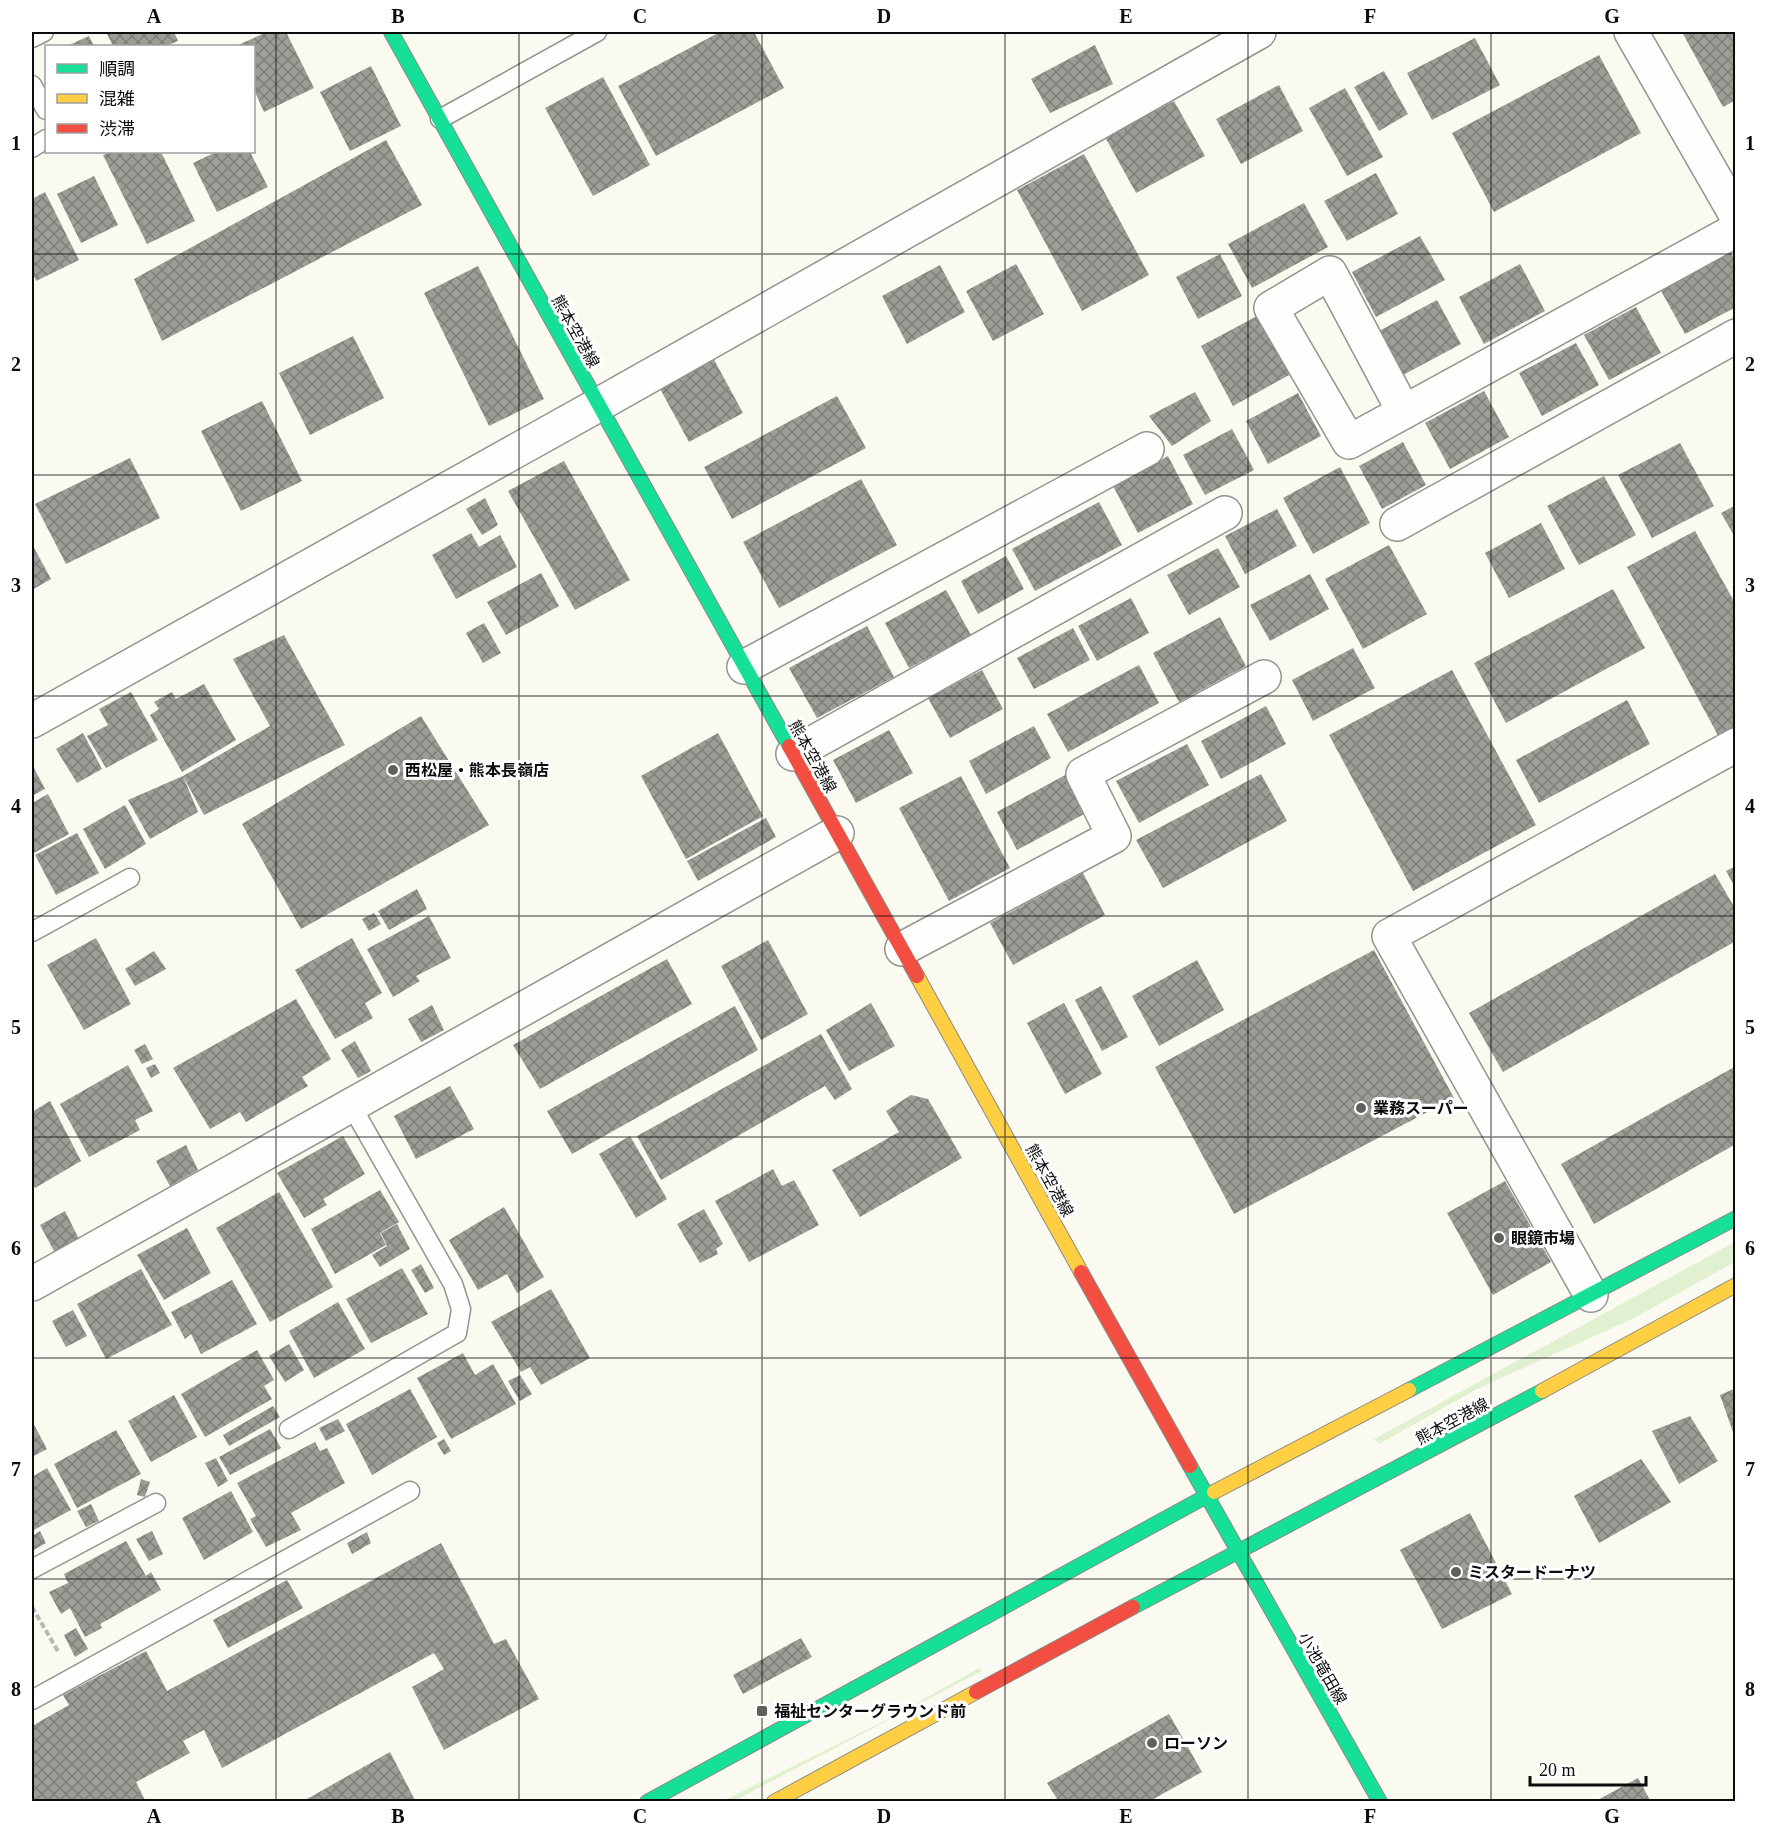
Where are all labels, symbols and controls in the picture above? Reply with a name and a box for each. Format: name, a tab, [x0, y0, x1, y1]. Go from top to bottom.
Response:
text: A	[147, 5, 162, 27]
text: B	[391, 5, 405, 27]
text: C	[633, 5, 647, 27]
text: D	[877, 5, 891, 27]
text: E	[1119, 5, 1133, 27]
text: F	[1364, 5, 1376, 27]
text: G	[1604, 5, 1620, 27]
legend	[45, 45, 255, 153]
text: 順調	[99, 59, 135, 79]
text: 混雑	[99, 89, 135, 109]
text: 渋滞	[99, 119, 135, 139]
text: 1	[11, 132, 21, 154]
text: 1	[1745, 132, 1755, 154]
street label: 熊本空港線	[549, 292, 602, 370]
text: 2	[11, 353, 21, 375]
text: 2	[1745, 353, 1755, 375]
text: 3	[11, 574, 21, 596]
text: 3	[1745, 574, 1755, 596]
street label: 熊本空港線	[786, 717, 839, 795]
place label: 西松屋・熊本長嶺店	[405, 761, 549, 779]
marker: 西松屋・熊本長嶺店	[386, 763, 400, 777]
text: 4	[11, 795, 21, 817]
text: 4	[1745, 795, 1755, 817]
text: 5	[11, 1016, 21, 1038]
text: 5	[1745, 1016, 1755, 1038]
place label: 業務スーパー	[1373, 1100, 1469, 1117]
marker: 業務スーパー	[1354, 1101, 1368, 1115]
street label: 熊本空港線	[1023, 1141, 1076, 1219]
place label: 眼鏡市場	[1511, 1230, 1575, 1247]
marker: 眼鏡市場	[1492, 1231, 1506, 1245]
text: 6	[11, 1237, 21, 1259]
text: 6	[1745, 1237, 1755, 1259]
street label: 熊本空港線	[1413, 1395, 1492, 1448]
text: 7	[11, 1458, 21, 1480]
text: 7	[1745, 1458, 1755, 1480]
place label: ミスタードーナツ	[1468, 1564, 1596, 1581]
marker: ミスタードーナツ	[1449, 1565, 1463, 1579]
street label: 小池竜田線	[1295, 1629, 1350, 1707]
text: 8	[11, 1678, 21, 1700]
text: 8	[1745, 1678, 1755, 1700]
place label: 福祉センターグラウンド前	[774, 1702, 966, 1720]
marker: 福祉センターグラウンド前	[755, 1704, 769, 1718]
place label: ローソン	[1164, 1735, 1228, 1752]
marker: ローソン	[1145, 1736, 1159, 1750]
scale bar	[1530, 1749, 1646, 1787]
text: 20 m	[1539, 1760, 1576, 1780]
text: A	[147, 1805, 162, 1827]
text: B	[391, 1805, 405, 1827]
text: C	[633, 1805, 647, 1827]
text: D	[877, 1805, 891, 1827]
text: E	[1119, 1805, 1133, 1827]
text: F	[1364, 1805, 1376, 1827]
text: G	[1604, 1805, 1620, 1827]

